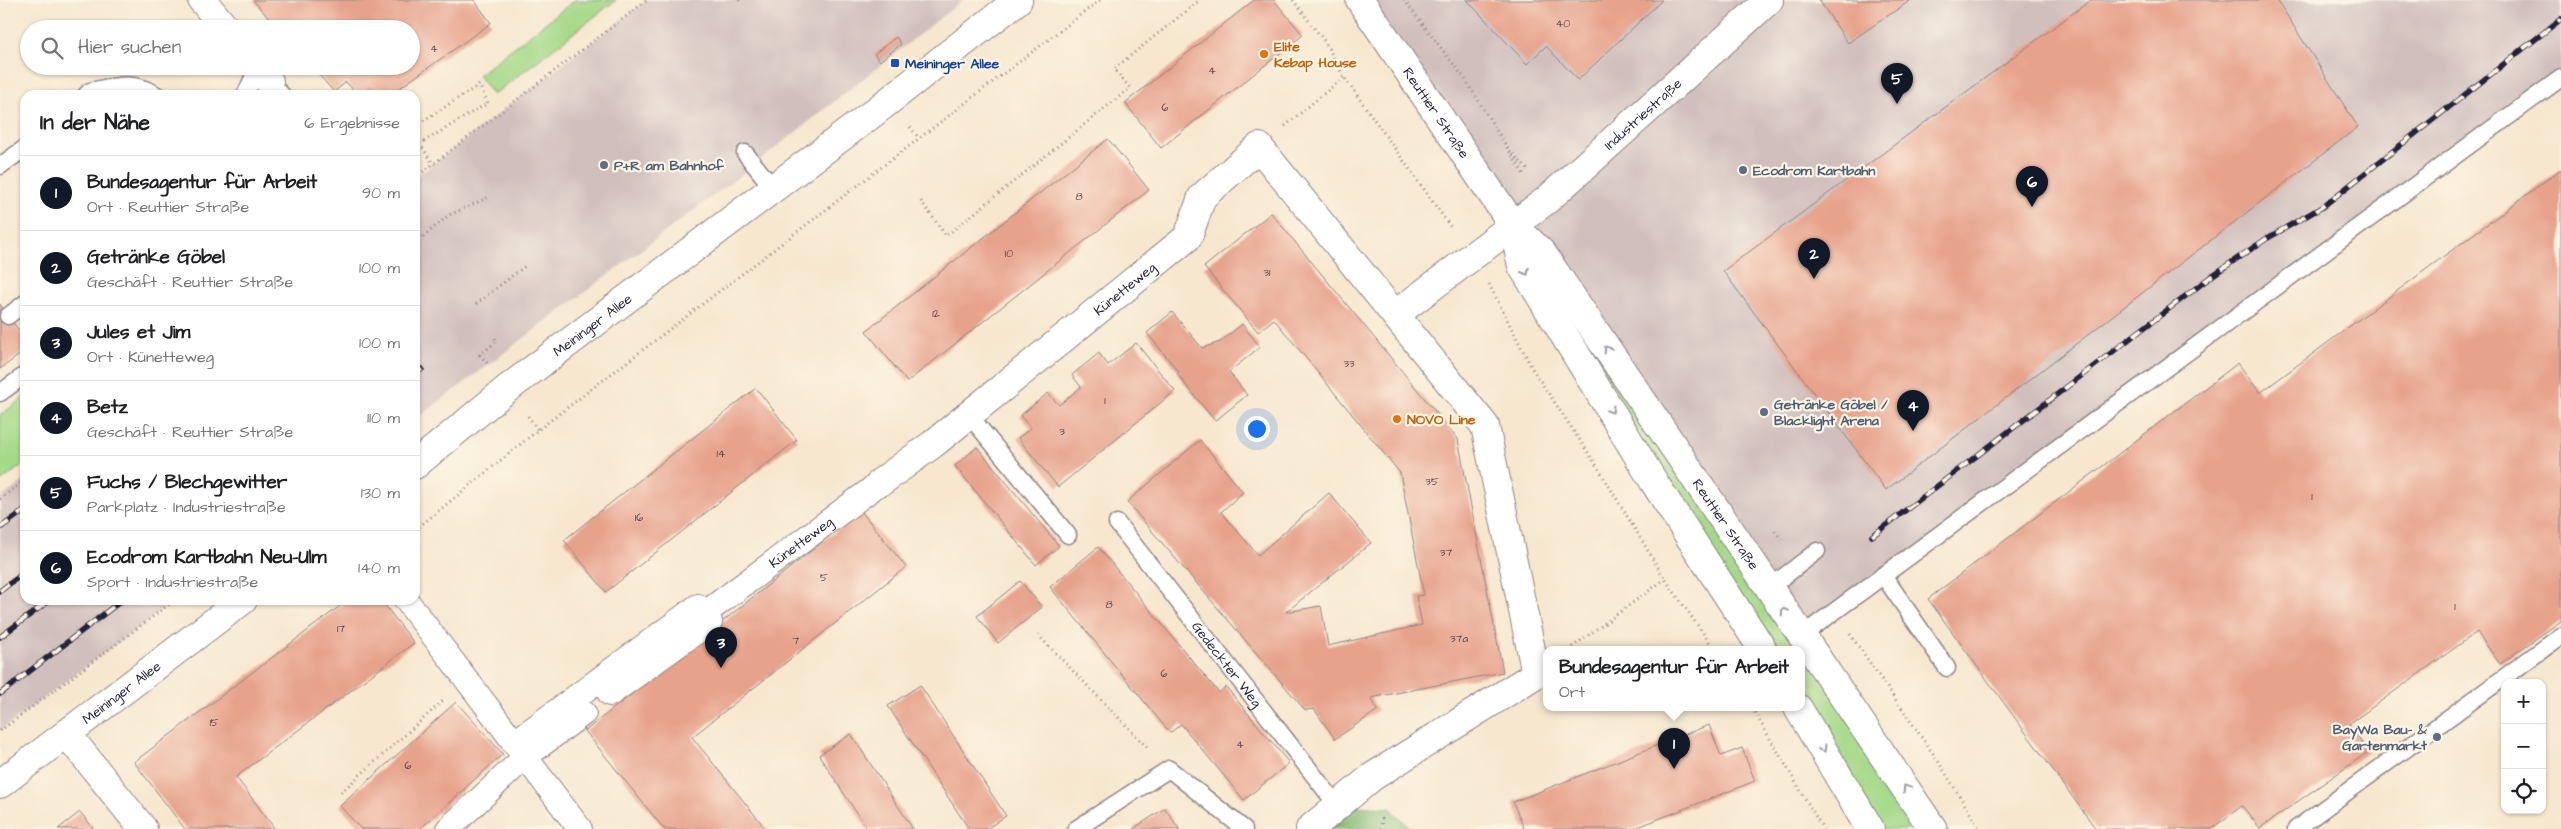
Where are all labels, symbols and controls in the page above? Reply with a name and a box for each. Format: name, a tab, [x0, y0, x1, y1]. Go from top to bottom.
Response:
house number: 40	[1556, 16, 1570, 31]
search box	[20, 20, 420, 75]
icon: search	[38, 34, 66, 62]
text: Hier suchen	[78, 34, 181, 61]
place label: Elite Kebap House	[1274, 37, 1357, 73]
house number: 4	[430, 41, 438, 56]
marker: Elite Kebap House	[1258, 48, 1270, 60]
place label: Meininger Allee	[905, 54, 999, 75]
marker: Meininger Allee	[889, 57, 901, 69]
house number: 4	[1208, 63, 1216, 78]
pin: 5	[1881, 63, 1913, 104]
street label: Reuttier Straße	[1398, 64, 1474, 163]
street label: Industriestraße	[1600, 74, 1687, 155]
house number: 6	[1162, 100, 1169, 115]
text: In der Nähe	[40, 108, 150, 137]
text: 6 Ergebnisse	[304, 112, 400, 134]
place label: P+R am Bahnhof	[614, 156, 724, 176]
marker: P+R am Bahnhof	[598, 159, 610, 171]
place label: Ecodrom Kartbahn	[1753, 161, 1875, 181]
marker: Ecodrom Kartbahn	[1737, 164, 1749, 176]
pin: 6	[2016, 166, 2048, 207]
text: Bundesagentur für Arbeit	[87, 169, 317, 196]
text: 1	[55, 182, 57, 204]
text: 90 m	[362, 182, 400, 204]
house number: 8	[1075, 189, 1083, 204]
text: Ort · Reuttier Straße	[87, 196, 249, 218]
pin: 2	[1798, 238, 1830, 279]
text: Getränke Göbel	[87, 244, 225, 271]
house number: 10	[1005, 246, 1013, 261]
text: 2	[51, 257, 61, 279]
text: 100 m	[359, 257, 400, 279]
street label: Künetteweg	[1090, 258, 1161, 321]
house number: 31	[1263, 265, 1271, 280]
one-way arrow	[1520, 266, 1530, 275]
text: Geschäft · Reuttier Straße	[87, 271, 293, 293]
street label: Meininger Allee	[549, 289, 637, 362]
house number: 12	[932, 306, 941, 321]
text: Jules et Jim	[87, 319, 190, 346]
text: 3	[52, 332, 60, 354]
text: 100 m	[359, 332, 400, 354]
one-way arrow	[1604, 345, 1613, 355]
text: Ort · Künetteweg	[87, 346, 214, 368]
house number: 33	[1343, 356, 1355, 371]
pin: 4	[1897, 390, 1929, 431]
house number: 1	[1104, 393, 1106, 408]
text: Betz	[87, 394, 128, 421]
place label: Getränke Göbel / Blacklight Arena	[1774, 395, 1888, 432]
one-way arrow	[1604, 405, 1614, 414]
marker: Getränke Göbel / Blacklight Arena	[1758, 406, 1770, 418]
text: 4	[51, 407, 61, 429]
text: 110 m	[367, 407, 400, 429]
place label: NOVO Line	[1407, 410, 1476, 430]
marker: NOVO Line	[1391, 413, 1403, 425]
your location	[1244, 416, 1270, 442]
text: Geschäft · Reuttier Straße	[87, 421, 293, 443]
house number: 3	[1059, 424, 1065, 439]
house number: 14	[717, 446, 726, 461]
text: Fuchs / Blechgewitter	[87, 469, 287, 496]
house number: 35	[1425, 474, 1439, 489]
street label: Reuttier Straße	[1687, 475, 1763, 574]
text: 5	[50, 482, 62, 504]
text: 130 m	[361, 482, 400, 504]
house number: 1	[2311, 489, 2313, 504]
text: Parkplatz · Industriestraße	[87, 496, 286, 518]
house number: 16	[635, 510, 643, 525]
street label: Künetteweg	[765, 512, 837, 573]
text: Ecodrom Kartbahn Neu-Ulm	[87, 544, 327, 571]
house number: 37	[1440, 545, 1452, 560]
text: 6	[51, 557, 61, 579]
text: 140 m	[358, 557, 400, 579]
house number: 5	[820, 570, 828, 585]
text: Sport · Industriestraße	[87, 571, 258, 593]
house number: 8	[1105, 597, 1113, 612]
house number: 1	[2454, 599, 2456, 614]
one-way arrow	[1781, 608, 1791, 617]
street label: Gedeckter Weg	[1186, 618, 1266, 712]
house number: 17	[337, 621, 345, 636]
pin: 3	[705, 627, 737, 668]
house number: 37a	[1450, 631, 1468, 646]
house number: 7	[793, 633, 800, 648]
popup	[1543, 646, 1805, 711]
text: Bundesagentur für Arbeit	[1559, 654, 1789, 681]
street label: Meininger Allee	[78, 656, 166, 729]
house number: 6	[1161, 666, 1168, 681]
map controls	[2501, 679, 2546, 814]
button: +	[2501, 679, 2546, 724]
text: Ort	[1559, 681, 1585, 703]
house number: 15	[209, 715, 219, 730]
place label: BayWa Bau- & Gartenmarkt	[2333, 720, 2428, 756]
button: −	[2501, 724, 2546, 769]
pin: 1	[1658, 728, 1690, 769]
marker: BayWa Bau- & Gartenmarkt	[2431, 731, 2443, 743]
house number: 4	[1236, 737, 1244, 752]
one-way arrow	[1817, 744, 1827, 753]
house number: 6	[405, 758, 412, 773]
button: locate	[2501, 769, 2546, 814]
one-way arrow	[1903, 785, 1912, 794]

